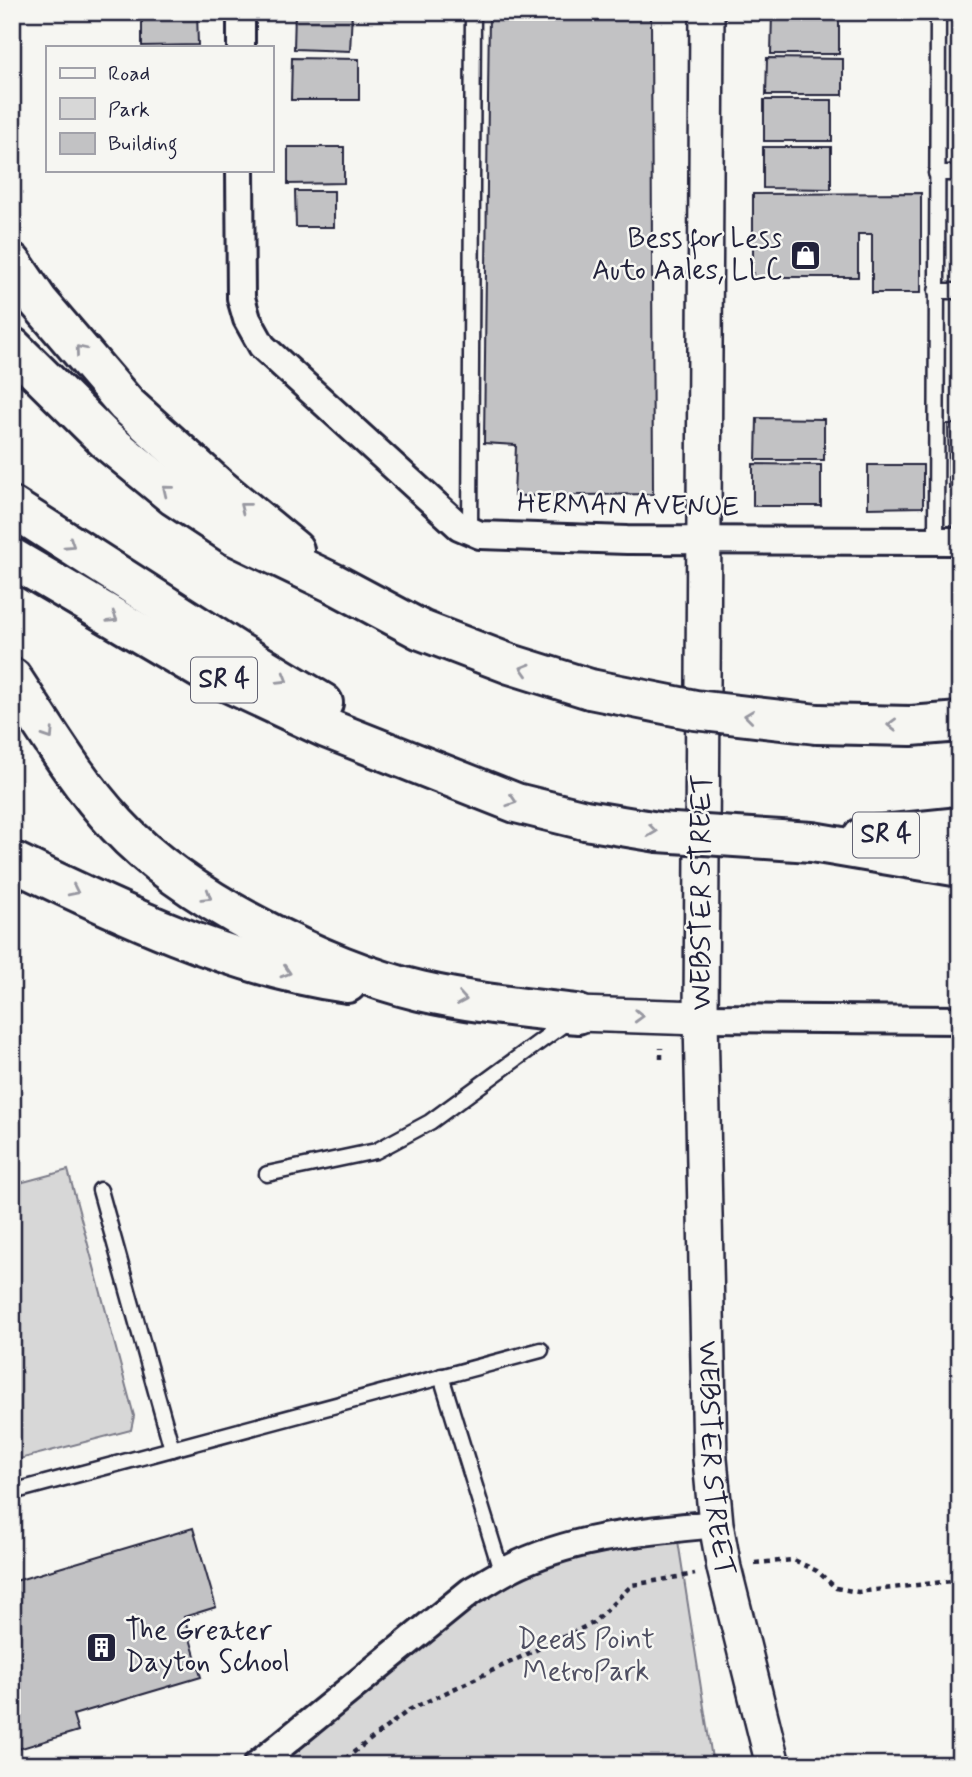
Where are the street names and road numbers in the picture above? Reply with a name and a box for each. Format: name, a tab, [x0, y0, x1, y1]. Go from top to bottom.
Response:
street label: HERMAN AVENUE	[517, 486, 739, 526]
road number: SR 4	[191, 658, 257, 702]
street label: WEBSTER STREET	[684, 774, 721, 1010]
road number: SR 4	[853, 813, 919, 858]
street label: WEBSTER STREET	[689, 1340, 744, 1579]

